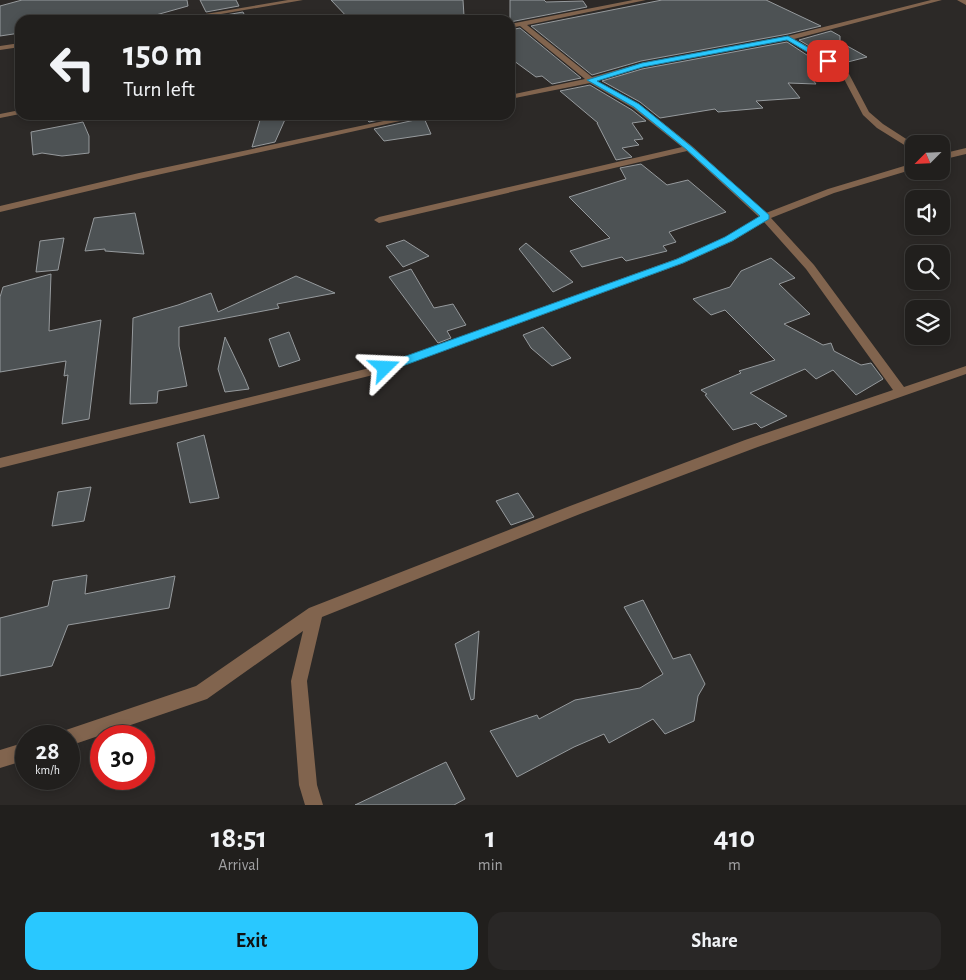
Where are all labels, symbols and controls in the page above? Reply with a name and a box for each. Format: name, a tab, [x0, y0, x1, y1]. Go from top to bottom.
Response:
icon: left	[40, 35, 105, 100]
text: 150 m	[123, 37, 203, 72]
pin	[807, 40, 849, 82]
icon: arrive	[814, 47, 842, 75]
text: Turn left	[123, 78, 195, 100]
north arrow	[905, 135, 950, 180]
map controls	[905, 135, 950, 345]
button: sound	[905, 190, 950, 235]
button: search	[905, 245, 950, 290]
button: layers	[905, 300, 950, 345]
position arrow	[358, 341, 410, 393]
speed limit sign: 30	[90, 725, 155, 790]
text: 28	[35, 739, 60, 764]
text: km/h	[35, 764, 60, 776]
text: 18:51	[211, 823, 267, 853]
text: 1	[485, 823, 496, 853]
text: 410	[714, 823, 755, 853]
text: Arrival	[218, 857, 260, 873]
text: min	[478, 857, 503, 873]
text: m	[728, 857, 741, 873]
button: Exit	[25, 912, 478, 970]
button: Share	[488, 912, 941, 970]

